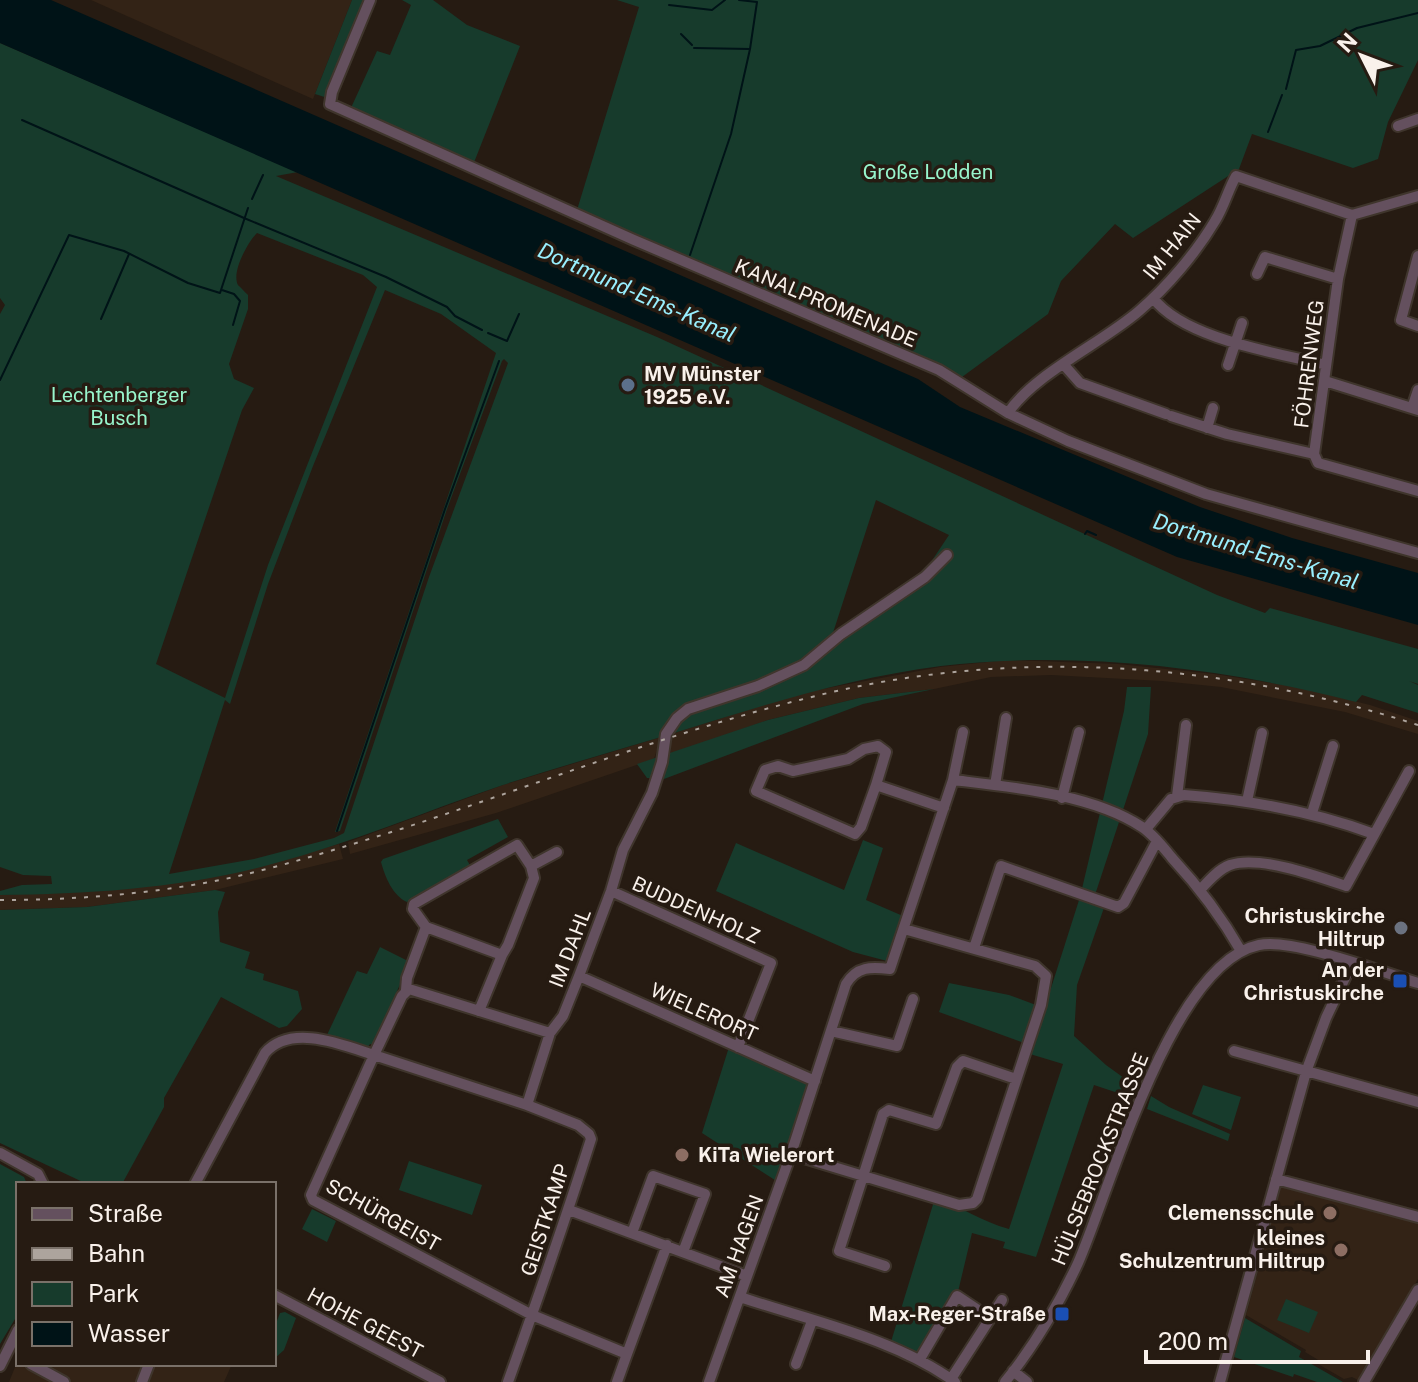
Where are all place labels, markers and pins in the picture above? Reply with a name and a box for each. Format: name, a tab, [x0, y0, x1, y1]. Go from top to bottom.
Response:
place label: MV Münster 1925 e.V.	[644, 362, 761, 409]
marker: MV Münster 1925 e.V.	[619, 376, 637, 394]
place label: Christuskirche Hiltrup	[1245, 904, 1385, 951]
marker: Christuskirche Hiltrup	[1392, 919, 1410, 937]
place label: An der Christuskirche	[1244, 958, 1384, 1005]
marker: An der Christuskirche	[1391, 972, 1409, 990]
place label: KiTa Wielerort	[698, 1143, 834, 1167]
marker: KiTa Wielerort	[673, 1146, 691, 1164]
place label: Clemensschule	[1168, 1201, 1314, 1225]
marker: Clemensschule	[1321, 1204, 1339, 1222]
place label: kleines Schulzentrum Hiltrup	[1119, 1226, 1325, 1273]
marker: kleines Schulzentrum Hiltrup	[1332, 1241, 1350, 1259]
place label: Max-Reger-Straße	[868, 1302, 1046, 1326]
marker: Max-Reger-Straße	[1053, 1305, 1071, 1323]

